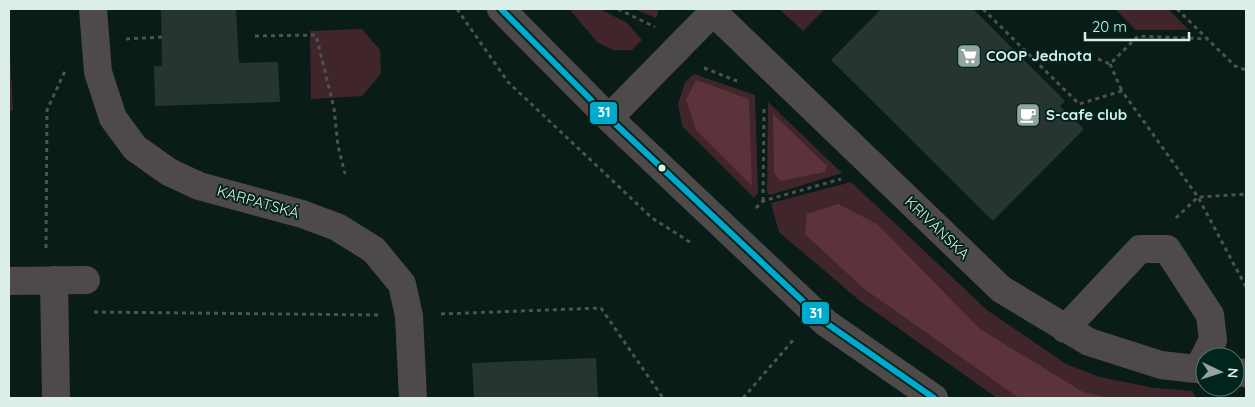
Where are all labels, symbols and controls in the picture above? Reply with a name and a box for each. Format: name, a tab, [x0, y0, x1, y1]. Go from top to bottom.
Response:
scale bar	[1085, 10, 1189, 42]
text: 20 m	[1092, 17, 1127, 36]
supermarket icon: COOP Jednota	[956, 43, 982, 69]
place label: COOP Jednota	[986, 46, 1092, 65]
line badge: 31	[589, 101, 618, 125]
cafe icon: S-cafe club	[1015, 102, 1041, 128]
text: 31	[598, 103, 610, 121]
place label: S-cafe club	[1046, 105, 1127, 124]
unlabelled marker	[657, 163, 667, 173]
street label: KARPATSKÁ	[215, 181, 302, 222]
street label: KRIVÁNSKA	[901, 192, 974, 263]
line badge: 31	[801, 301, 830, 325]
text: 31	[810, 304, 822, 322]
north arrow	[1195, 347, 1245, 397]
text: N	[1224, 367, 1242, 379]

